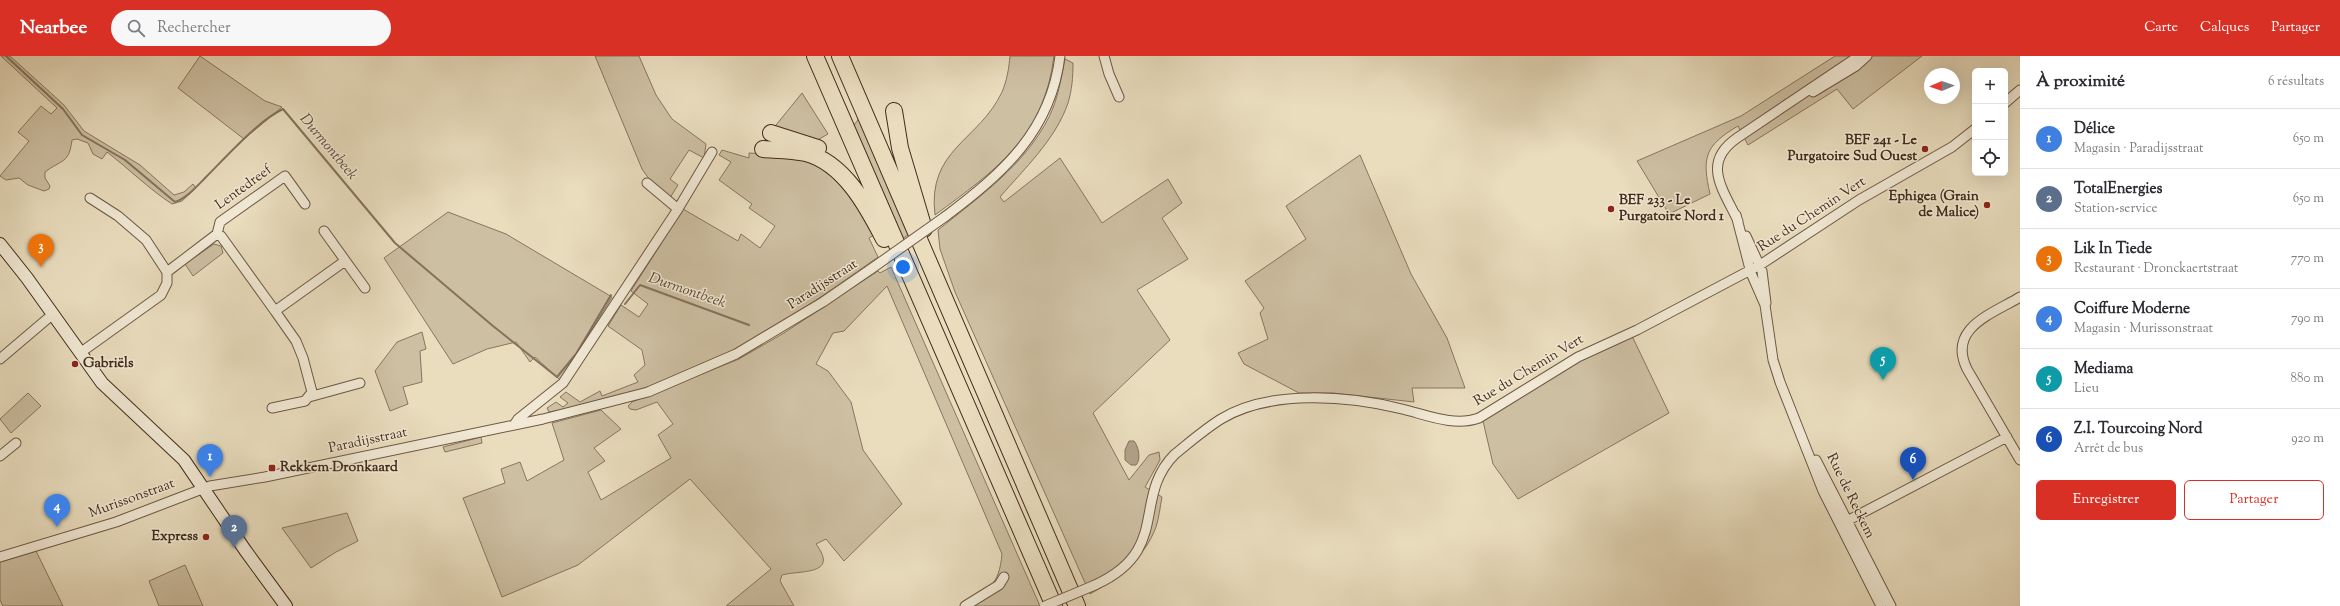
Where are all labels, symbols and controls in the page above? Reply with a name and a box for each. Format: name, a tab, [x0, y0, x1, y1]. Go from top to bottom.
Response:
search box	[111, 10, 391, 46]
text: Nearbee	[20, 15, 87, 42]
icon: search	[125, 17, 147, 39]
text: Rechercher	[157, 18, 231, 39]
text: Carte	[2144, 18, 2178, 38]
text: Calques	[2200, 18, 2249, 38]
text: Partager	[2271, 18, 2320, 38]
north arrow	[1924, 68, 1960, 104]
map controls	[1972, 68, 2008, 176]
button: +	[1972, 68, 2008, 104]
text: À proximité	[2036, 70, 2125, 94]
text: 6 résultats	[2268, 73, 2324, 91]
button: −	[1972, 104, 2008, 140]
water label: Durmontbeek	[294, 109, 362, 185]
text: Délice	[2074, 119, 2115, 140]
text: 1	[2047, 130, 2051, 148]
text: 650 m	[2293, 130, 2324, 148]
place label: BEF 241 - Le Purgatoire Sud Ouest	[1788, 131, 1917, 167]
button: locate	[1972, 140, 2008, 176]
text: Magasin · Paradijsstraat	[2074, 140, 2204, 158]
marker: BEF 241 - Le Purgatoire Sud Ouest	[1920, 144, 1930, 154]
street label: Lentedreef	[212, 160, 277, 215]
street label: Rue du Chemin Vert	[1754, 172, 1870, 257]
text: TotalEnergies	[2074, 179, 2162, 200]
place label: Ephigea (Grain de Malice)	[1889, 187, 1980, 223]
text: 2	[2046, 190, 2052, 208]
text: 650 m	[2293, 190, 2324, 208]
place label: BEF 233 - Le Purgatoire Nord 1	[1619, 191, 1724, 227]
marker: Ephigea (Grain de Malice)	[1982, 200, 1992, 210]
text: Station-service	[2074, 200, 2158, 218]
marker: BEF 233 - Le Purgatoire Nord 1	[1606, 204, 1616, 214]
pin: 3	[28, 234, 54, 267]
text: Lik In Tiede	[2074, 239, 2152, 260]
text: 3	[2046, 250, 2052, 268]
text: 770 m	[2291, 250, 2324, 268]
street label: Paradijsstraat	[784, 255, 862, 315]
your location	[893, 257, 913, 277]
text: Restaurant · Dronckaertstraat	[2074, 260, 2238, 278]
water label: Durmontbeek	[646, 268, 729, 314]
text: Coiffure Moderne	[2074, 299, 2190, 320]
text: 4	[2046, 310, 2052, 328]
text: 790 m	[2291, 310, 2324, 328]
text: Magasin · Murissonstraat	[2074, 320, 2213, 338]
street label: Rue du Chemin Vert	[1470, 330, 1588, 412]
pin: 5	[1870, 347, 1896, 380]
place label: Gabriëls	[83, 354, 134, 374]
marker: Gabriëls	[70, 359, 80, 369]
text: Mediama	[2074, 359, 2134, 380]
text: 5	[2047, 370, 2051, 388]
text: 880 m	[2291, 370, 2324, 388]
text: Lieu	[2074, 380, 2099, 398]
text: Z.I. Tourcoing Nord	[2074, 419, 2202, 440]
street label: Paradijsstraat	[327, 423, 409, 459]
text: 6	[2046, 430, 2052, 448]
text: 920 m	[2291, 430, 2324, 448]
text: Arrêt de bus	[2074, 440, 2143, 458]
pin: 1	[197, 444, 223, 477]
pin: 6	[1900, 447, 1926, 480]
street label: Rue de Reckem	[1821, 450, 1879, 542]
place label: Rekkem Dronkaard	[280, 458, 398, 478]
marker: Rekkem Dronkaard	[267, 463, 277, 473]
street label: Murissonstraat	[86, 474, 178, 524]
button: Enregistrer	[2036, 480, 2176, 520]
button: Partager	[2184, 480, 2324, 520]
pin: 4	[44, 494, 70, 527]
pin: 2	[221, 515, 247, 548]
place label: Express	[151, 527, 198, 547]
marker: Express	[201, 532, 211, 542]

